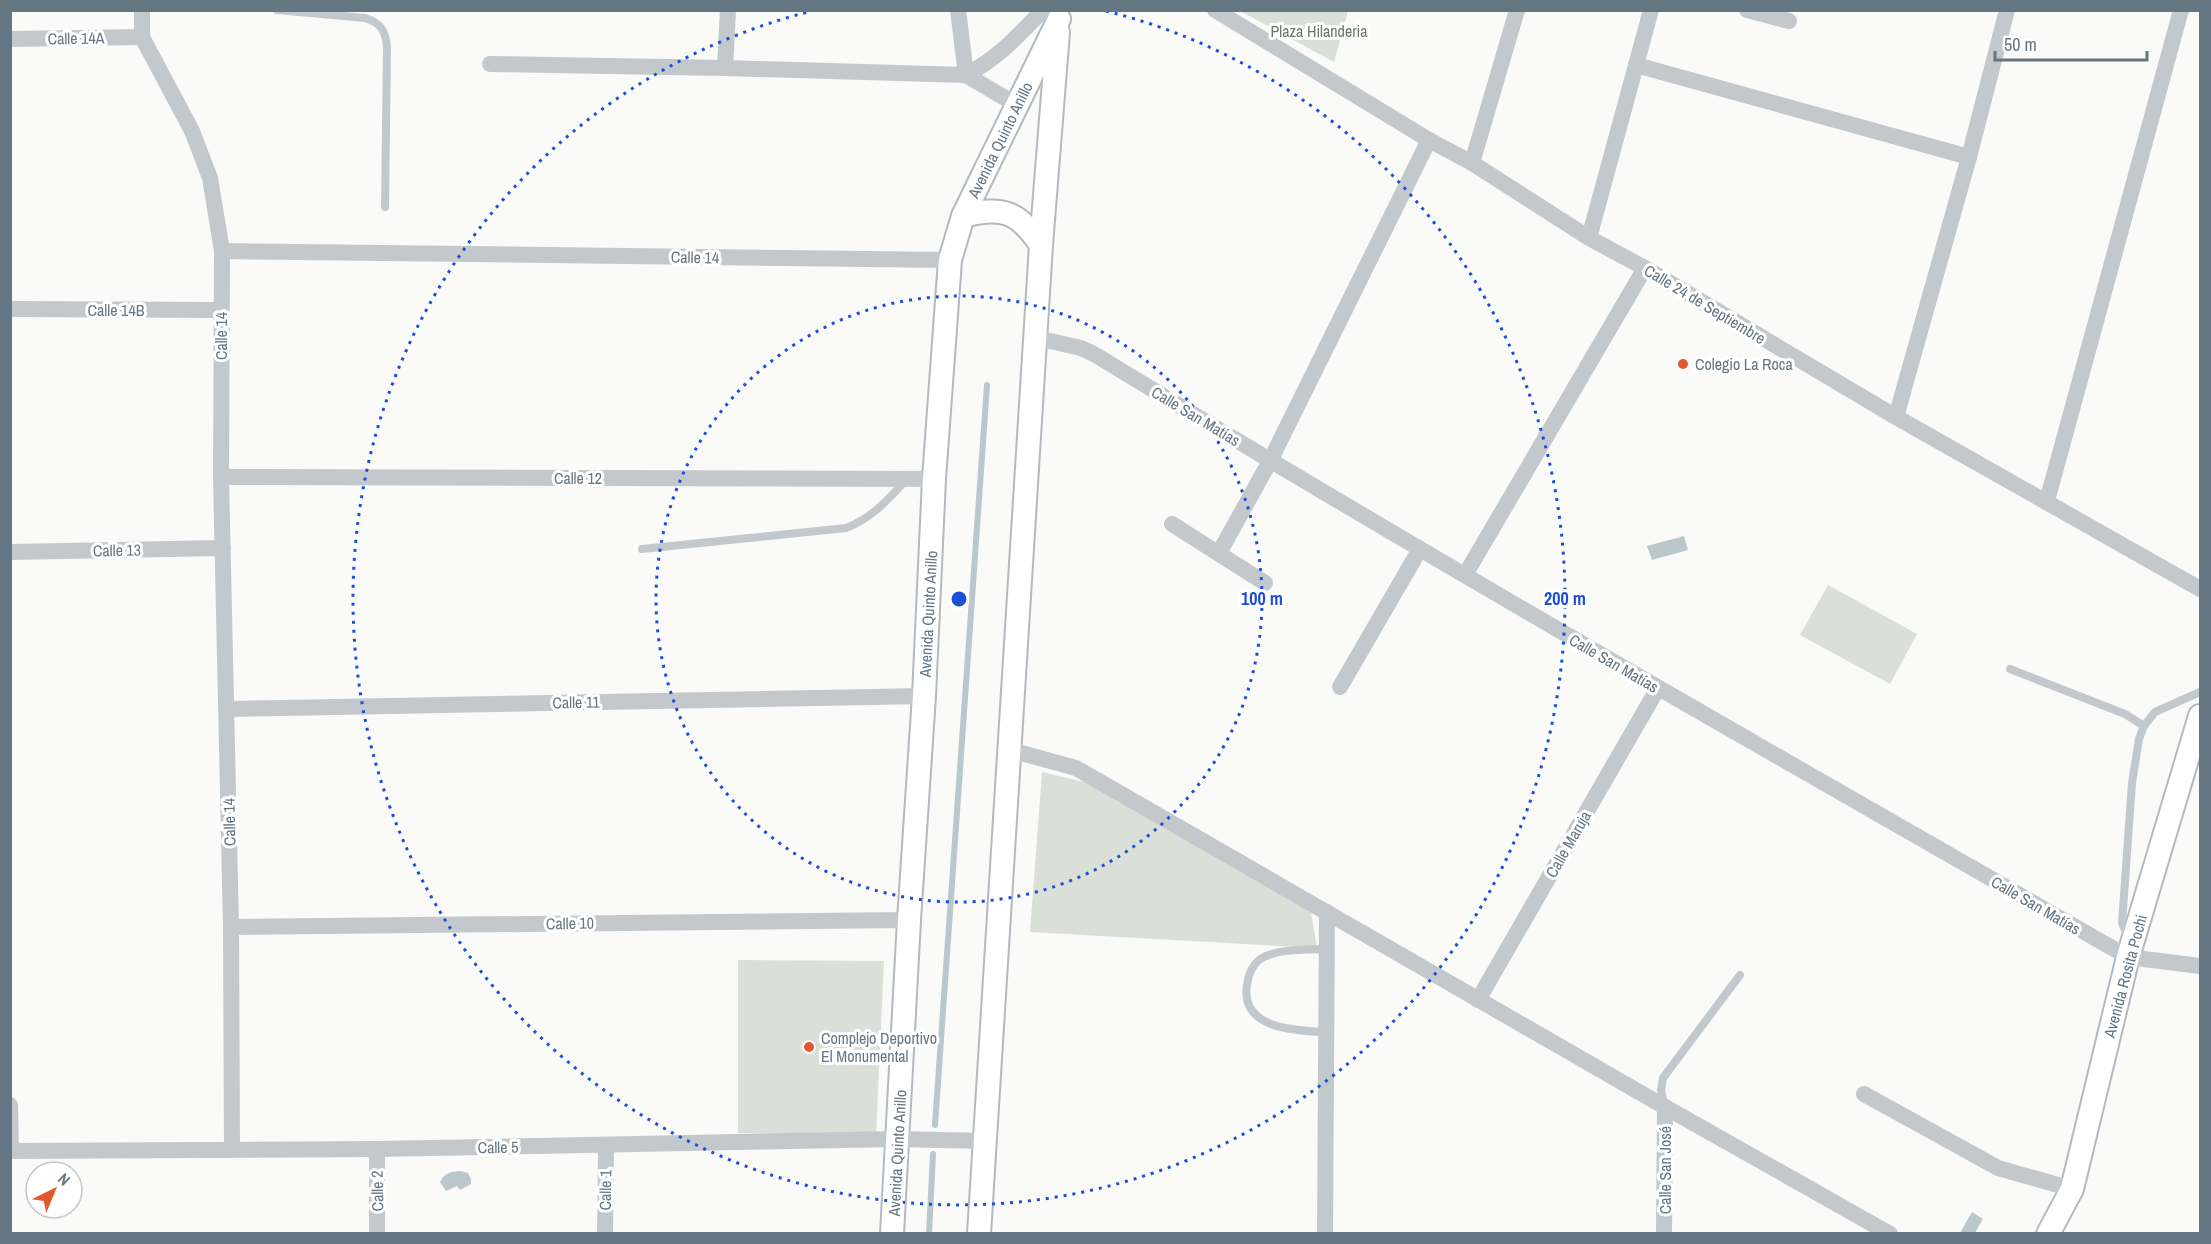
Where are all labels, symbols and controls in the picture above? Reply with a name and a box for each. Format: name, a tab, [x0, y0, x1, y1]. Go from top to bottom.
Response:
park label: Plaza Hilanderia	[1271, 20, 1368, 42]
scale bar	[1995, 24, 2146, 62]
street label: Calle 14A	[47, 27, 105, 49]
text: 50 m	[2004, 32, 2037, 57]
street label: Avenida Quinto Anillo	[962, 78, 1038, 203]
street label: Calle 14	[671, 246, 719, 268]
street label: Calle 24 de Septiembre	[1640, 259, 1770, 349]
street label: Calle 14B	[88, 299, 145, 321]
street label: Calle 14	[210, 312, 232, 360]
place label: Colegio La Roca	[1695, 353, 1793, 375]
marker: Colegio La Roca	[1676, 357, 1690, 371]
street label: Calle San Matías	[1148, 381, 1244, 451]
street label: Calle 12	[554, 467, 602, 489]
street label: Calle 13	[93, 539, 141, 561]
street label: Avenida Quinto Anillo	[914, 550, 942, 679]
text: 100 m	[1241, 586, 1283, 611]
text: 200 m	[1544, 586, 1586, 611]
centre of rings	[949, 589, 969, 609]
street label: Calle San Matías	[1565, 628, 1663, 698]
street label: Calle 11	[552, 691, 600, 713]
street label: Calle 14	[218, 798, 240, 846]
street label: Calle Maruja	[1540, 806, 1596, 881]
street label: Calle San Matías	[1987, 870, 2085, 940]
street label: Calle 10	[546, 912, 594, 934]
street label: Avenida Rosita Pochi	[2098, 912, 2152, 1041]
place label: Complejo Deportivo El Monumental	[821, 1027, 937, 1067]
marker: Complejo Deportivo El Monumental	[802, 1040, 816, 1054]
street label: Avenida Quinto Anillo	[883, 1089, 911, 1218]
street label: Calle San José	[1654, 1126, 1676, 1214]
street label: Calle 5	[477, 1136, 519, 1158]
north arrow	[24, 1160, 84, 1220]
text: N	[53, 1168, 75, 1190]
street label: Calle 1	[594, 1169, 616, 1211]
street label: Calle 2	[366, 1170, 388, 1212]

